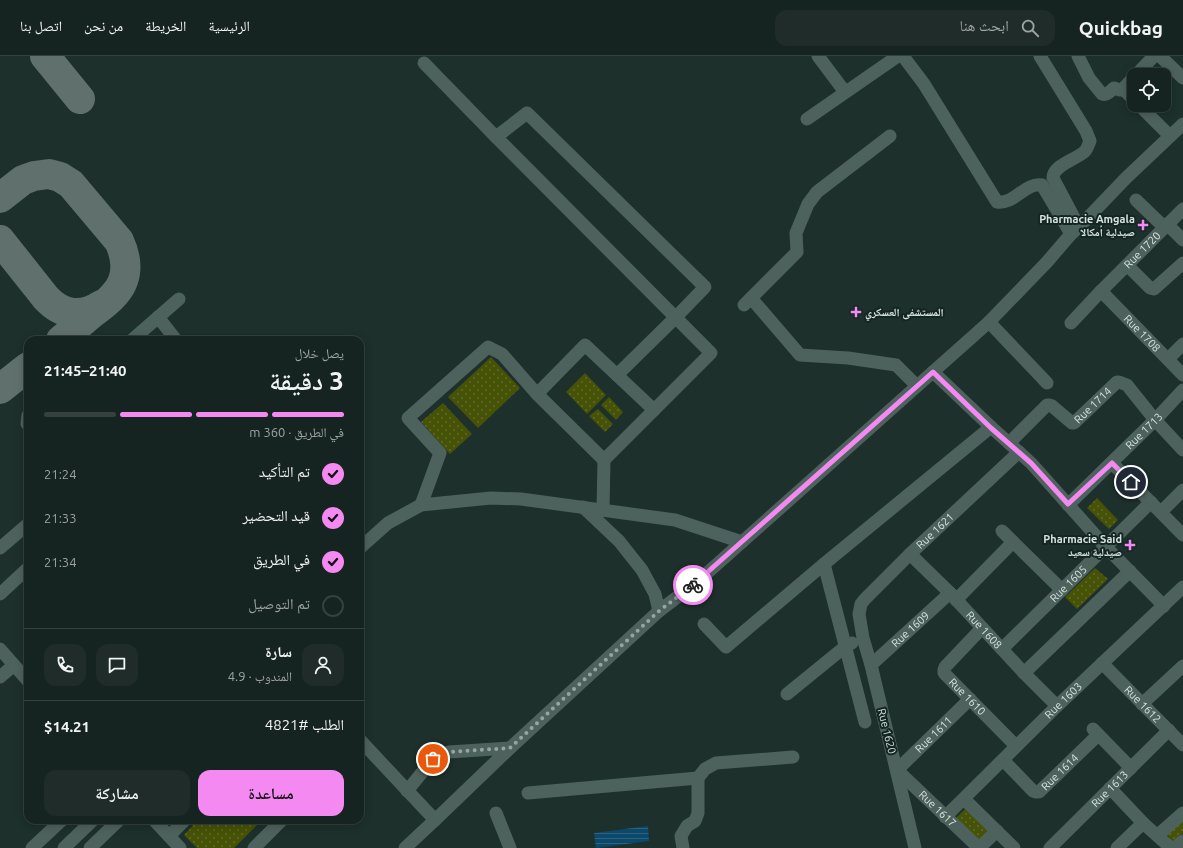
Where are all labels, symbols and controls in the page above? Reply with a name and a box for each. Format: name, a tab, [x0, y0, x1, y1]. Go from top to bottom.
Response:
search box	[775, 10, 1055, 46]
text: ابحث هنا	[960, 17, 1009, 34]
icon: search	[1019, 17, 1041, 39]
text: Quickbag	[1079, 17, 1163, 39]
text: اتصل بنا	[20, 18, 62, 34]
text: من نحن	[84, 18, 123, 34]
text: الخريطة	[145, 18, 186, 34]
text: الرئيسية	[208, 18, 250, 34]
map controls	[1127, 68, 1171, 112]
button: locate	[1127, 68, 1171, 112]
place label: Pharmacie Amgala صيدلية أمكالا	[1039, 213, 1135, 238]
marker: Pharmacie Amgala صيدلية أمكالا	[1138, 220, 1148, 230]
street label: Rue 1720	[1121, 229, 1163, 271]
marker: المستشفى العسكري	[850, 306, 862, 318]
place label: المستشفى العسكري	[865, 306, 944, 321]
street label: Rue 1708	[1122, 312, 1163, 354]
text: يصل خلال	[295, 346, 344, 360]
text: 21:40–21:45	[44, 362, 127, 379]
text: 3 دقيقة	[269, 366, 344, 395]
street label: Rue 1714	[1072, 385, 1114, 426]
street label: Rue 1713	[1123, 410, 1165, 452]
text: في الطريق · 360 m	[249, 425, 344, 439]
text: تم التأكيد	[259, 463, 310, 480]
icon: check	[322, 463, 344, 485]
pin	[1114, 465, 1148, 499]
text: 21:24	[44, 467, 77, 481]
icon: home	[1120, 471, 1142, 493]
text: قيد التحضير	[242, 507, 310, 524]
icon: check	[322, 507, 344, 529]
street label: Rue 1621	[914, 510, 956, 551]
text: 21:33	[44, 511, 77, 525]
place label: Pharmacie Said صيدلية سعيد	[1043, 533, 1122, 558]
marker: Pharmacie Said صيدلية سعيد	[1125, 540, 1135, 550]
text: في الطريق	[253, 551, 310, 568]
icon: check	[322, 551, 344, 573]
text: 21:34	[44, 555, 77, 569]
street label: Rue 1605	[1047, 563, 1089, 604]
courier	[673, 565, 713, 605]
icon: bike	[682, 574, 704, 596]
text: تم التوصيل	[248, 595, 310, 612]
street label: Rue 1609	[889, 609, 931, 649]
street label: Rue 1608	[964, 609, 1004, 651]
text: سارة	[265, 643, 292, 660]
button: phone	[44, 644, 86, 686]
button: chat	[96, 644, 138, 686]
button: person	[302, 644, 344, 686]
text: المندوب · 4.9	[228, 669, 292, 683]
street label: Rue 1610	[947, 676, 988, 717]
street label: Rue 1603	[1042, 680, 1084, 721]
street label: Rue 1612	[1122, 683, 1163, 725]
street label: Rue 1620	[876, 707, 898, 755]
street label: Rue 1611	[913, 714, 954, 755]
text: الطلب #4821	[265, 716, 344, 733]
text: $14.21	[44, 718, 90, 735]
pin	[416, 742, 450, 776]
icon: bag	[422, 748, 444, 770]
street label: Rue 1614	[1039, 752, 1081, 793]
street label: Rue 1613	[1089, 768, 1130, 810]
button: مشاركة	[44, 770, 190, 816]
button: مساعدة	[198, 770, 344, 816]
street label: Rue 1617	[917, 788, 959, 829]

